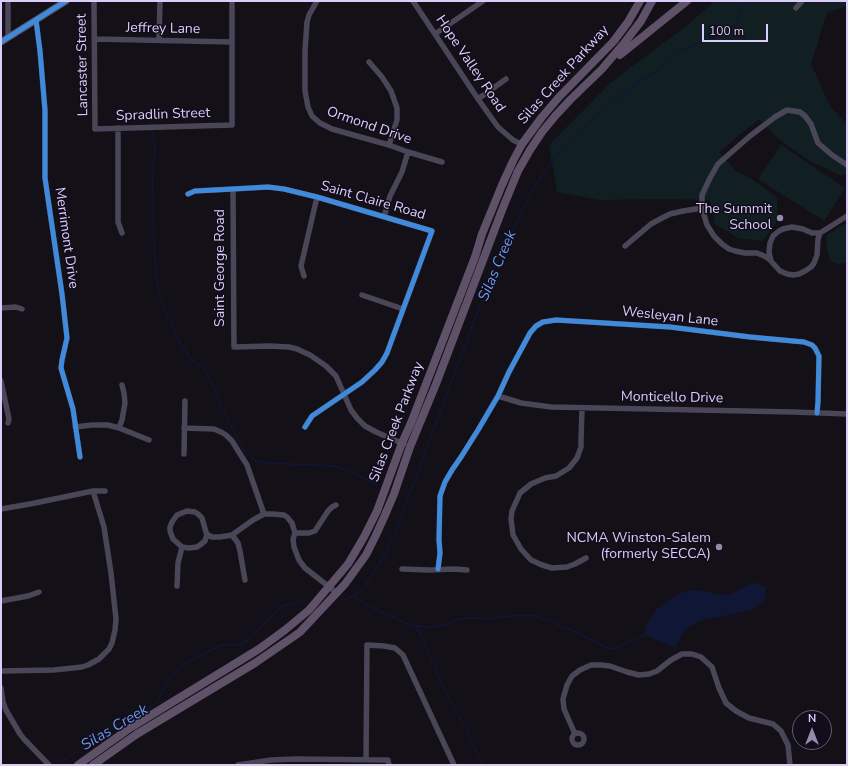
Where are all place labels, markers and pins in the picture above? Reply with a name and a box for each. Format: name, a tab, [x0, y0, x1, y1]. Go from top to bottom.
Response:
place label: The Summit School	[696, 202, 772, 234]
marker: The Summit School	[775, 213, 785, 223]
place label: NCMA Winston-Salem (formerly SECCA)	[566, 531, 711, 564]
marker: NCMA Winston-Salem (formerly SECCA)	[714, 542, 724, 552]

